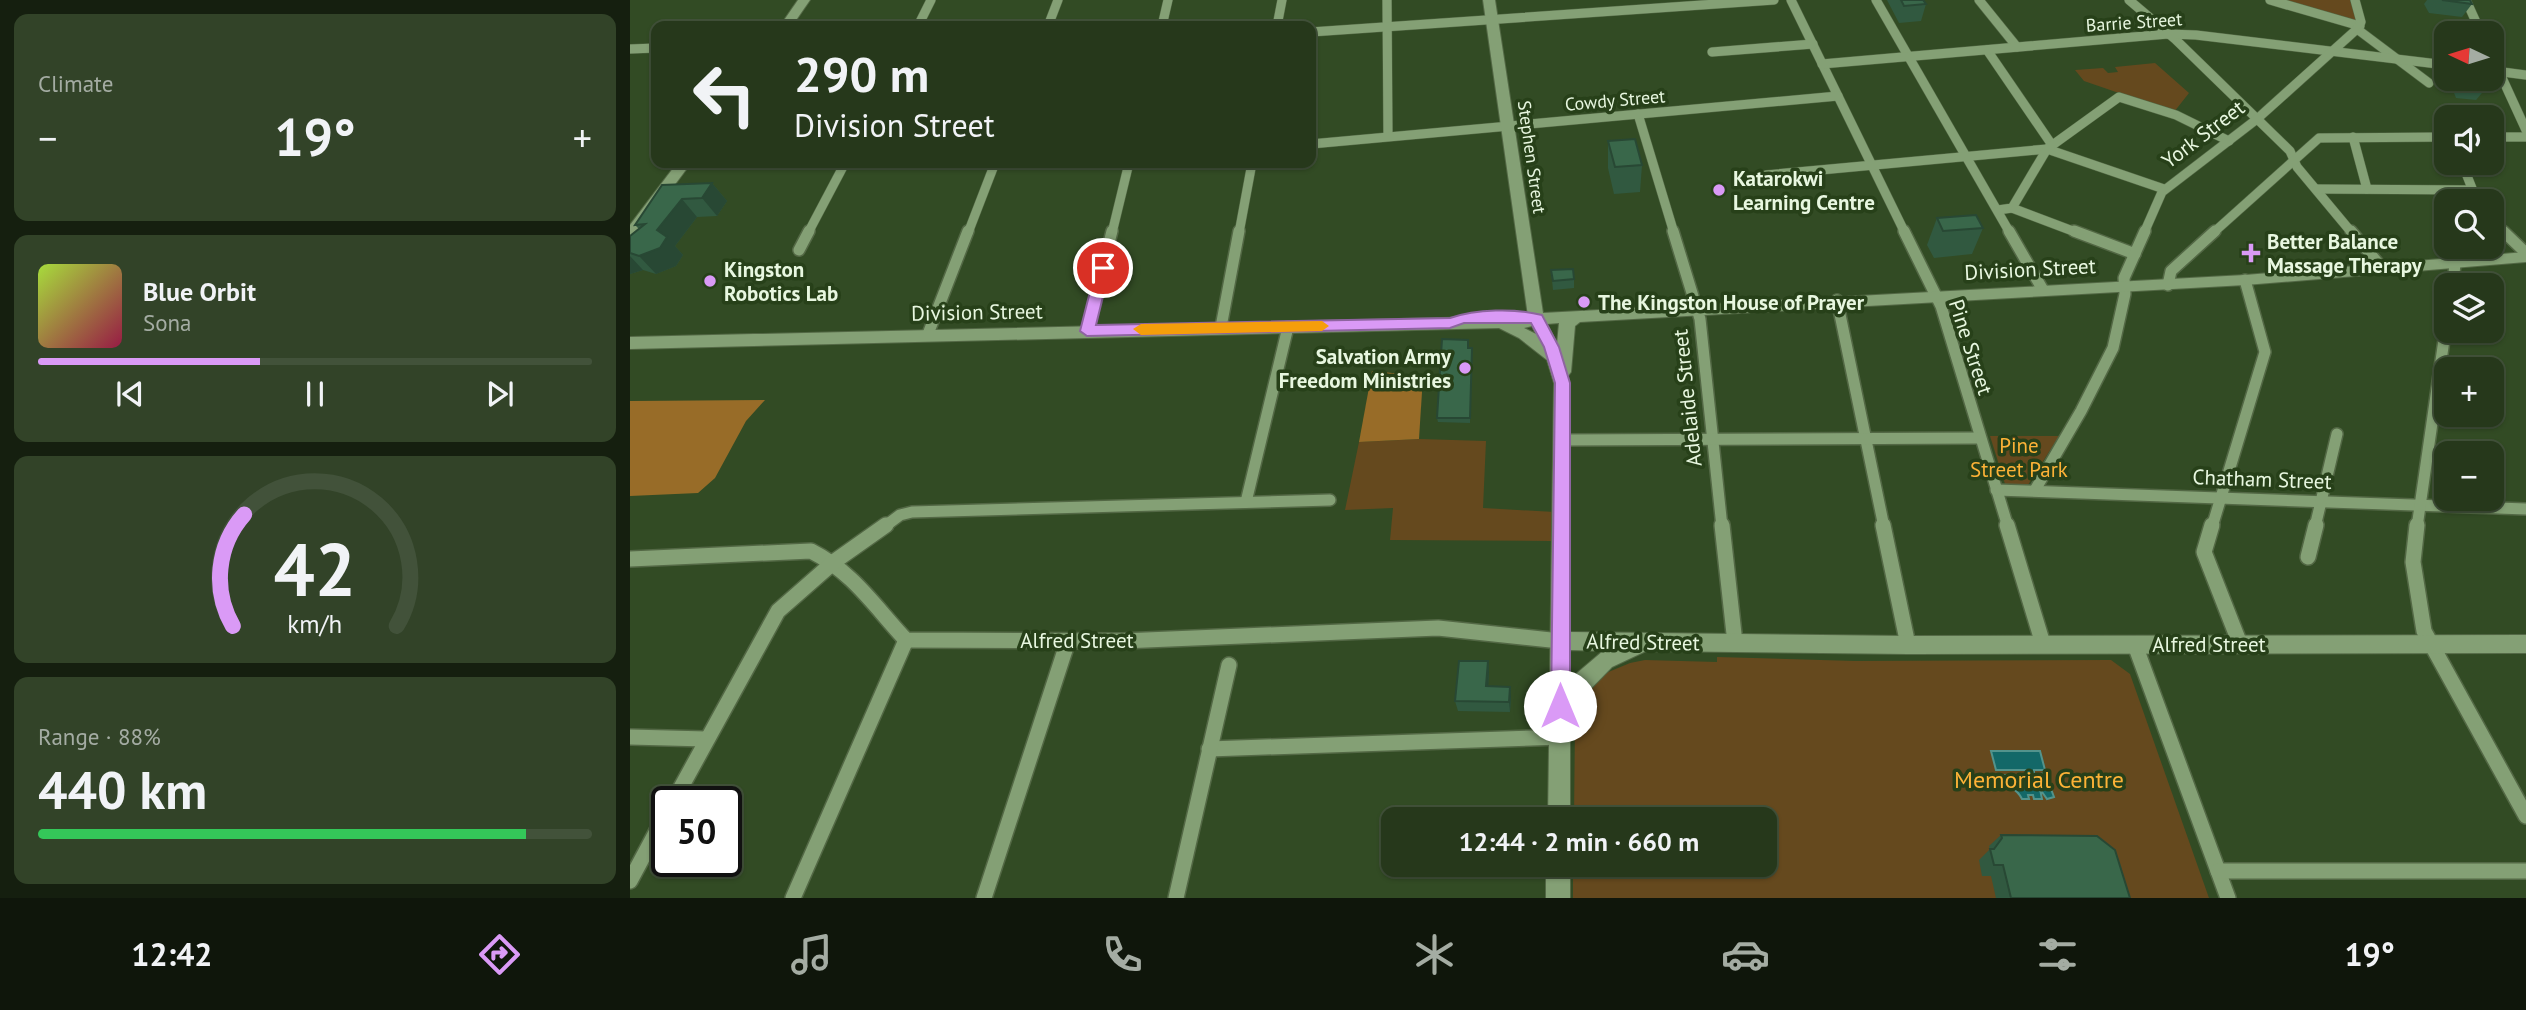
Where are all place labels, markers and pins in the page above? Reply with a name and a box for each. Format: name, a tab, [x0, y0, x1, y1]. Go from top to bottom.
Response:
place label: Katarokwi Learning Centre	[1733, 165, 1875, 216]
marker: Katarokwi Learning Centre	[1711, 182, 1727, 198]
place label: Better Balance Massage Therapy	[2267, 228, 2423, 279]
pin	[1073, 238, 1133, 298]
marker: Better Balance Massage Therapy	[2241, 243, 2261, 263]
place label: Kingston Robotics Lab	[724, 256, 838, 307]
marker: Kingston Robotics Lab	[702, 273, 718, 289]
place label: The Kingston House of Prayer	[1598, 289, 1865, 316]
marker: The Kingston House of Prayer	[1576, 294, 1592, 310]
place label: Salvation Army Freedom Ministries	[1279, 343, 1452, 394]
marker: Salvation Army Freedom Ministries	[1457, 360, 1473, 376]

